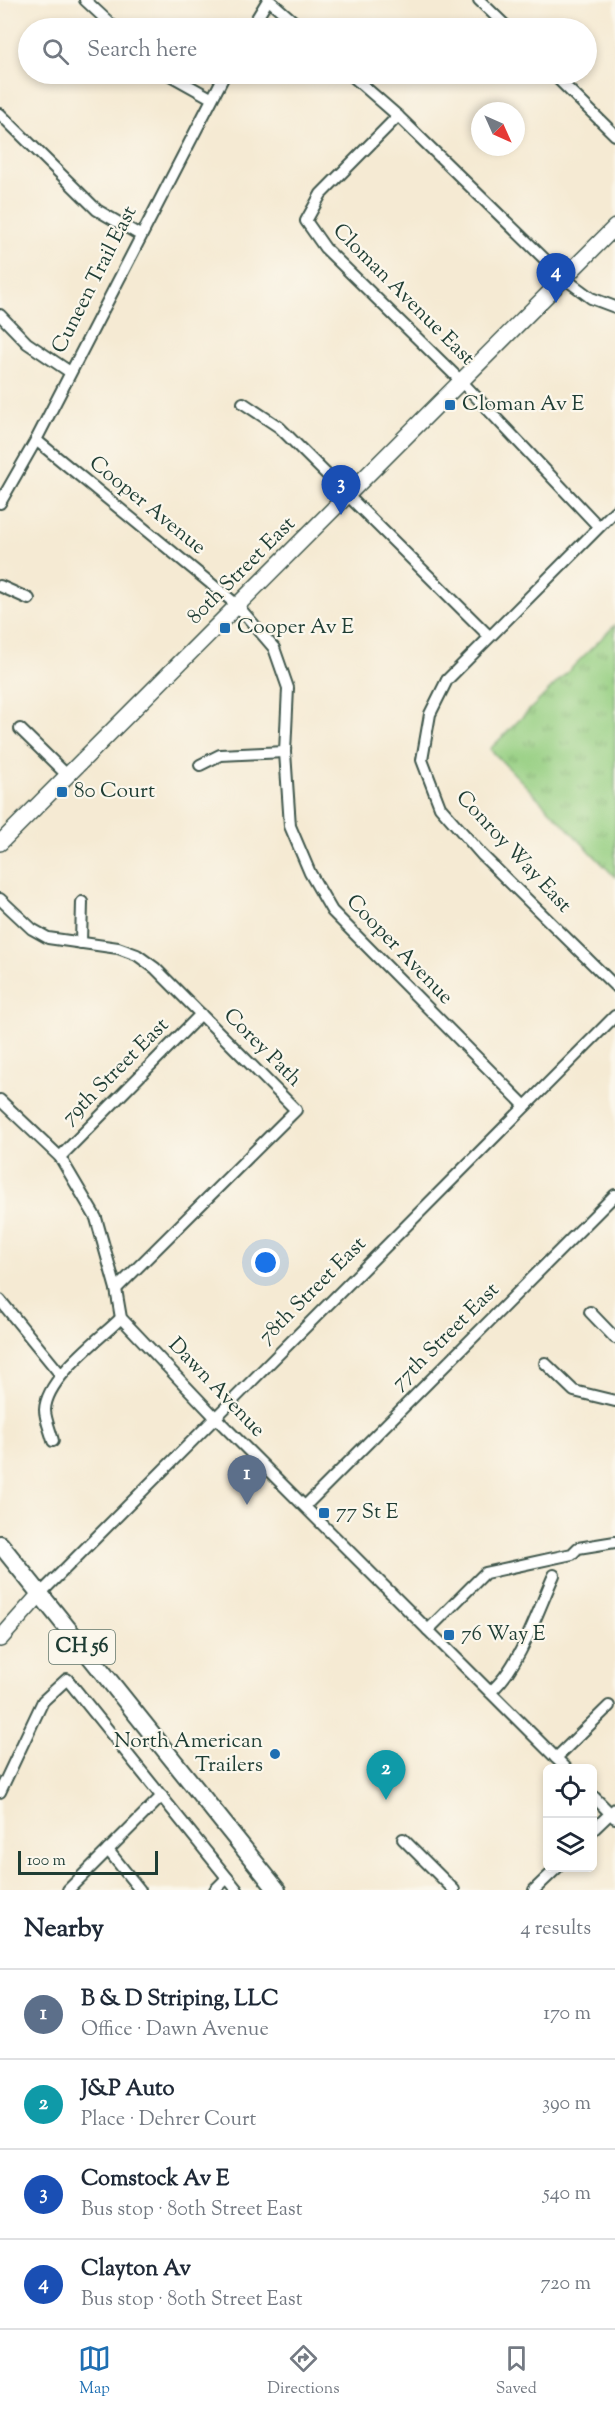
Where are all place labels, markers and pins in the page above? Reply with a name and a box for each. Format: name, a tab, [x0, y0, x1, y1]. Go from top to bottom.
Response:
pin: 4	[536, 254, 576, 303]
place label: Cloman Av E	[462, 390, 584, 420]
marker: Cloman Av E	[443, 398, 457, 412]
pin: 3	[322, 466, 360, 515]
place label: Cooper Av E	[237, 613, 354, 643]
marker: Cooper Av E	[218, 621, 232, 635]
place label: 80 Court	[74, 777, 155, 807]
marker: 80 Court	[55, 785, 69, 799]
pin: 1	[228, 1456, 266, 1505]
place label: 77 St E	[336, 1498, 399, 1528]
marker: 77 St E	[317, 1506, 331, 1520]
place label: 76 Way E	[461, 1620, 546, 1650]
marker: 76 Way E	[442, 1628, 456, 1642]
place label: North American Trailers	[114, 1727, 263, 1781]
marker: North American Trailers	[268, 1747, 282, 1761]
pin: 2	[366, 1750, 406, 1800]

